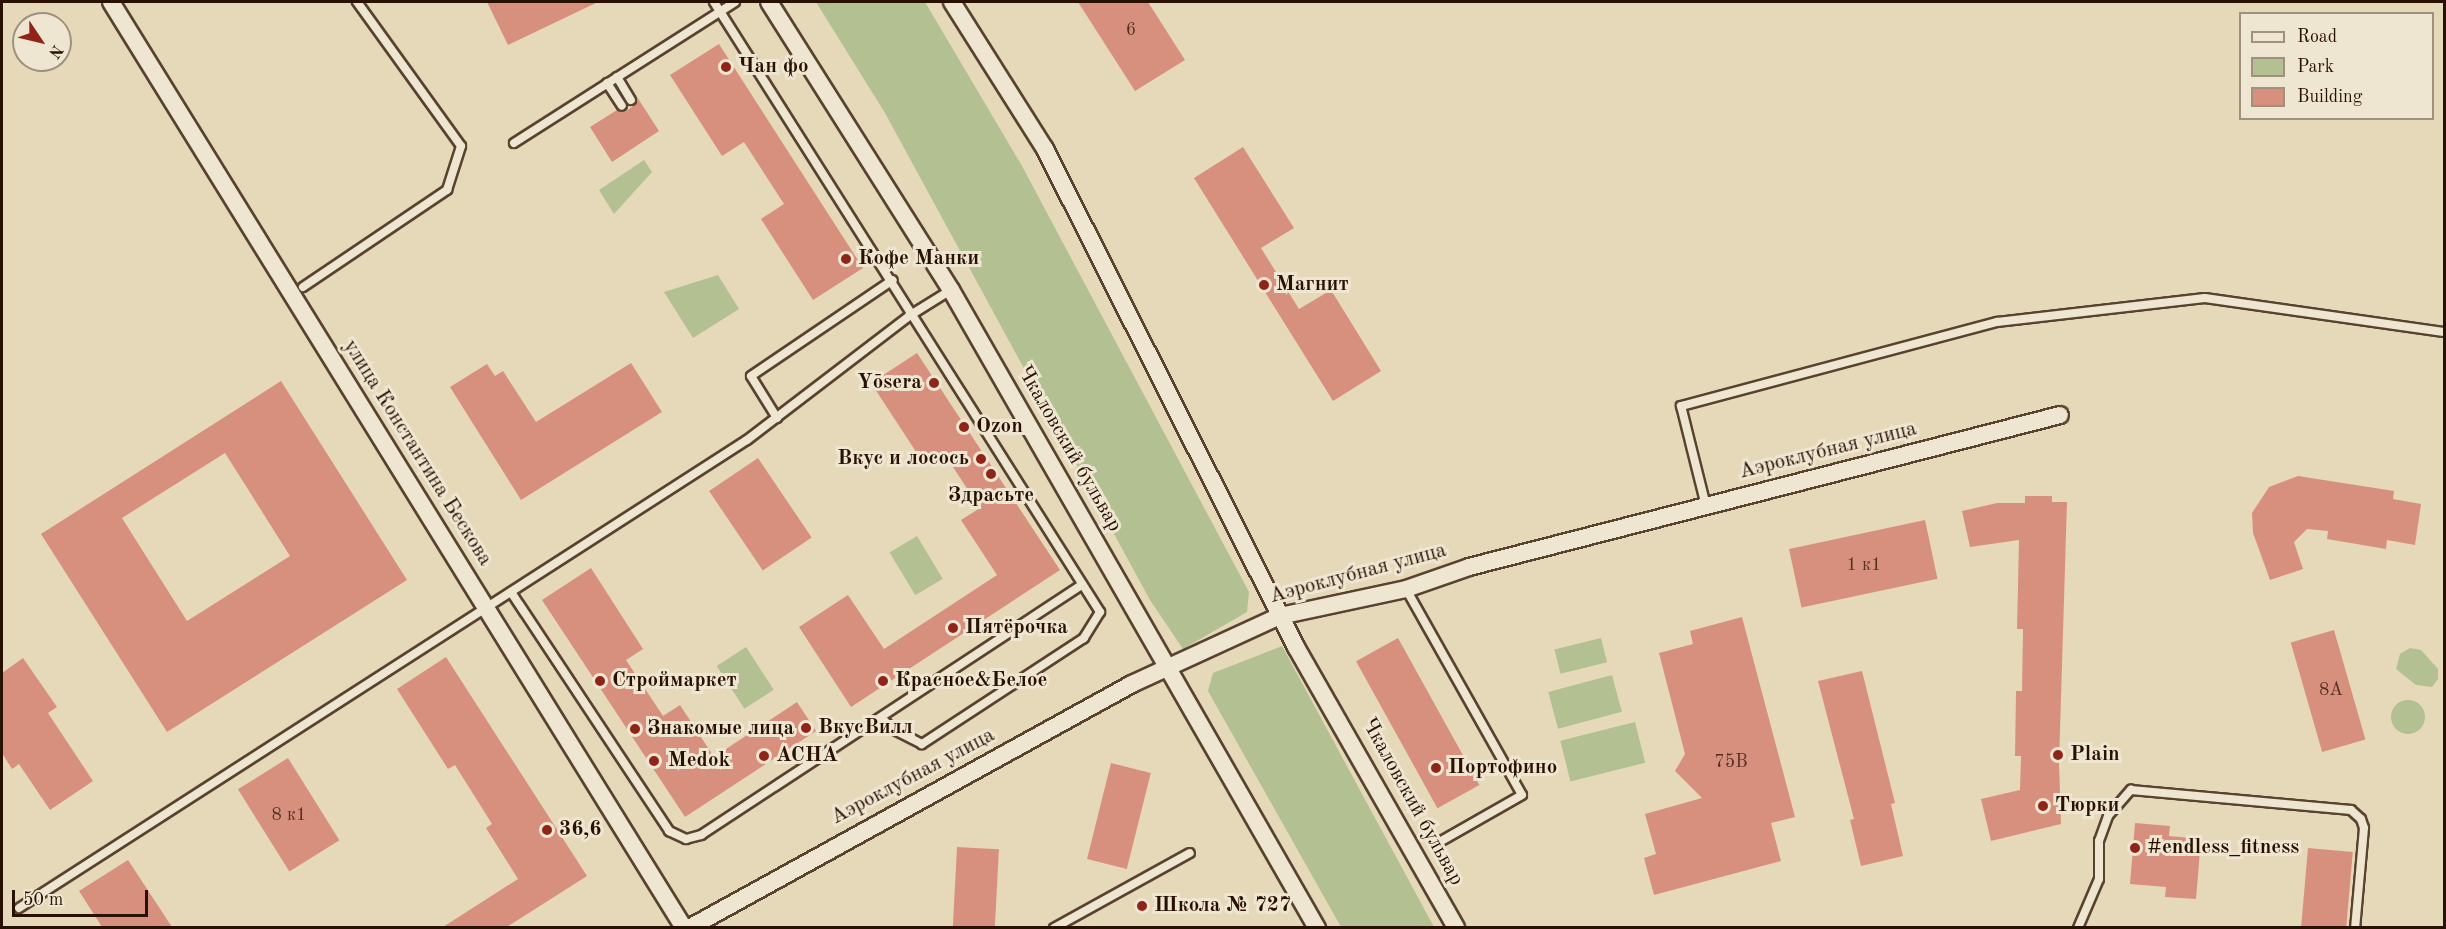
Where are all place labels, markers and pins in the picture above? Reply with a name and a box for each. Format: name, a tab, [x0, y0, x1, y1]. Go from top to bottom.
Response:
place label: Чан фо	[738, 54, 809, 80]
marker: Чан фо	[719, 60, 733, 74]
place label: Кофе Манки	[858, 246, 979, 272]
marker: Кофе Манки	[839, 252, 853, 266]
place label: Магнит	[1276, 272, 1349, 298]
marker: Магнит	[1257, 278, 1271, 292]
place label: Yōsera	[857, 370, 922, 396]
marker: Yōsera	[927, 376, 941, 390]
place label: Ozon	[976, 414, 1023, 440]
marker: Ozon	[957, 420, 971, 434]
place label: Вкус и лосось	[837, 446, 969, 472]
marker: Вкус и лосось	[974, 452, 988, 466]
marker: Здрасьте	[984, 467, 998, 481]
place label: Здрасьте	[948, 483, 1034, 509]
place label: Пятёрочка	[965, 615, 1068, 641]
marker: Пятёрочка	[946, 621, 960, 635]
place label: Строймаркет	[612, 668, 737, 694]
place label: Красное&Белое	[895, 668, 1048, 694]
marker: Строймаркет	[593, 674, 607, 688]
marker: Красное&Белое	[876, 674, 890, 688]
place label: ВкусВилл	[818, 715, 913, 741]
place label: Знакомые лица	[647, 716, 794, 742]
marker: ВкусВилл	[799, 721, 813, 735]
marker: Знакомые лица	[628, 722, 642, 736]
place label: Plain	[2070, 742, 2120, 768]
place label: АСНА	[776, 743, 838, 769]
place label: Medok	[668, 748, 730, 774]
marker: Plain	[2051, 748, 2065, 762]
marker: АСНА	[757, 749, 771, 763]
marker: Medok	[645, 752, 663, 770]
place label: Портофино	[1448, 755, 1557, 781]
marker: Портофино	[1429, 761, 1443, 775]
place label: Тюрки	[2055, 793, 2119, 819]
marker: Тюрки	[2036, 799, 2050, 813]
place label: 36,6	[559, 817, 601, 843]
marker: 36,6	[540, 823, 554, 837]
place label: #endless_fitness	[2147, 835, 2299, 861]
marker: #endless_fitness	[2128, 841, 2142, 855]
place label: Школа № 727	[1154, 893, 1291, 919]
marker: Школа № 727	[1135, 899, 1149, 913]

